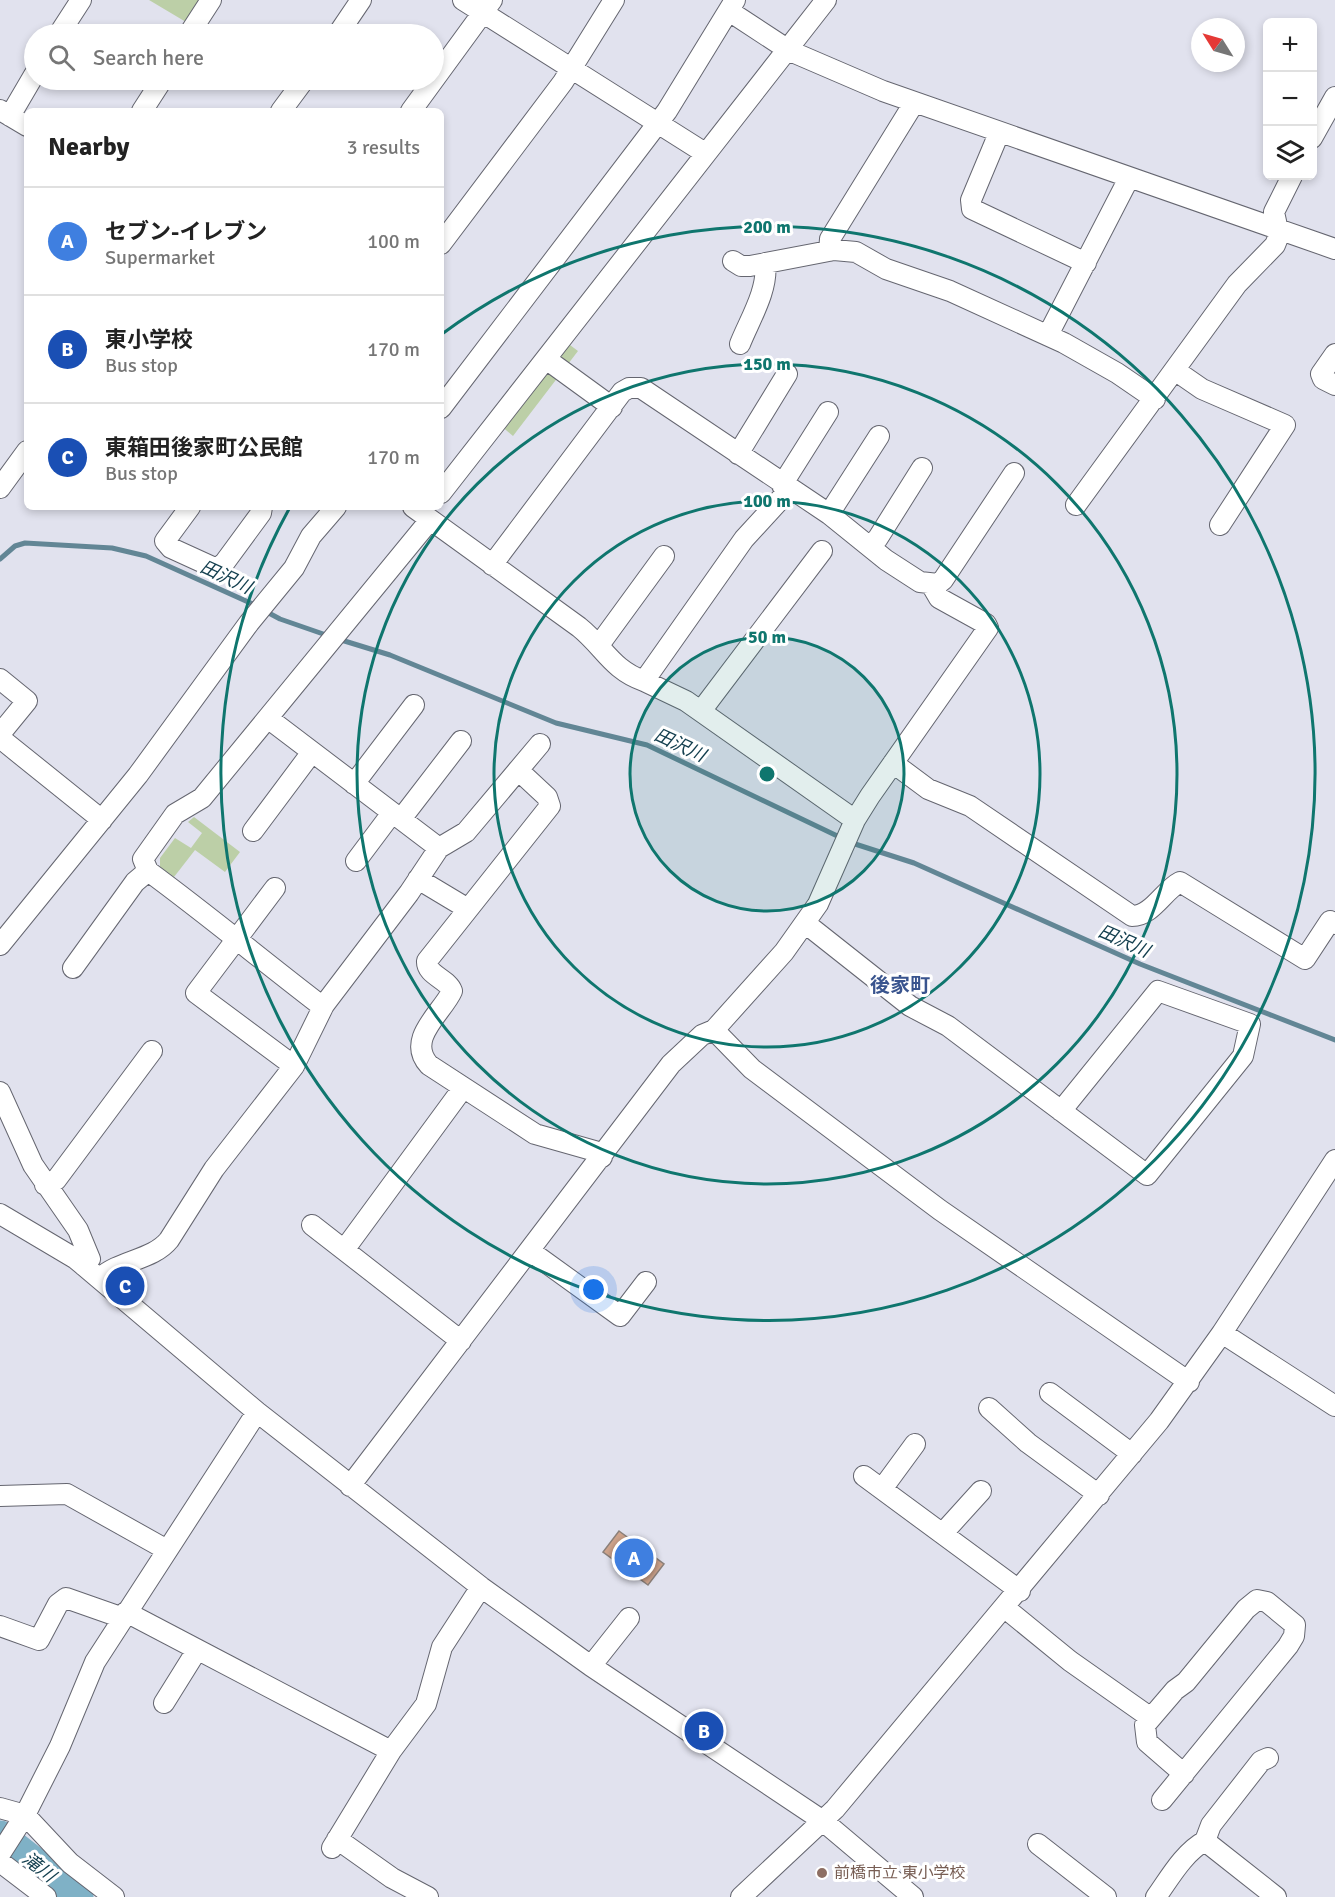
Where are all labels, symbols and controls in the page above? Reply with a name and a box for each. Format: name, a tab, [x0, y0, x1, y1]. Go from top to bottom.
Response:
north arrow	[1191, 18, 1245, 72]
map controls	[1263, 18, 1317, 180]
button: +	[1263, 18, 1317, 72]
search box	[24, 24, 444, 90]
icon: search	[45, 41, 78, 74]
text: Search here	[93, 44, 204, 71]
button: −	[1263, 72, 1317, 126]
button: layers	[1263, 126, 1317, 180]
text: Nearby	[48, 131, 129, 163]
text: 3 results	[347, 135, 420, 160]
text: 200 m	[743, 216, 791, 238]
text: セブン-イレブン	[105, 218, 267, 245]
text: A	[61, 229, 74, 254]
text: 100 m	[367, 229, 420, 254]
text: Supermarket	[105, 245, 215, 270]
text: 東小学校	[105, 326, 193, 353]
text: B	[61, 337, 74, 362]
text: 170 m	[367, 337, 420, 362]
text: Bus stop	[105, 353, 178, 378]
text: 150 m	[743, 353, 791, 375]
text: 東箱田後家町公民館	[105, 434, 303, 461]
text: C	[61, 445, 74, 470]
text: 170 m	[367, 445, 420, 470]
text: Bus stop	[105, 461, 178, 486]
text: 100 m	[743, 490, 791, 512]
water label: 田沢川	[197, 556, 257, 599]
text: 50 m	[748, 626, 786, 648]
water label: 田沢川	[651, 724, 711, 767]
centre of rings	[757, 764, 777, 784]
water label: 田沢川	[1095, 920, 1155, 963]
district label: 後家町	[870, 973, 930, 998]
pin: C	[106, 1264, 144, 1308]
your location	[579, 1275, 608, 1304]
pin: A	[614, 1536, 654, 1580]
pin: B	[684, 1708, 724, 1754]
water label: 滝川	[18, 1847, 62, 1888]
place label: 前橋市立 東小学校	[834, 1863, 966, 1883]
marker: 前橋市立 東小学校	[815, 1866, 829, 1880]

